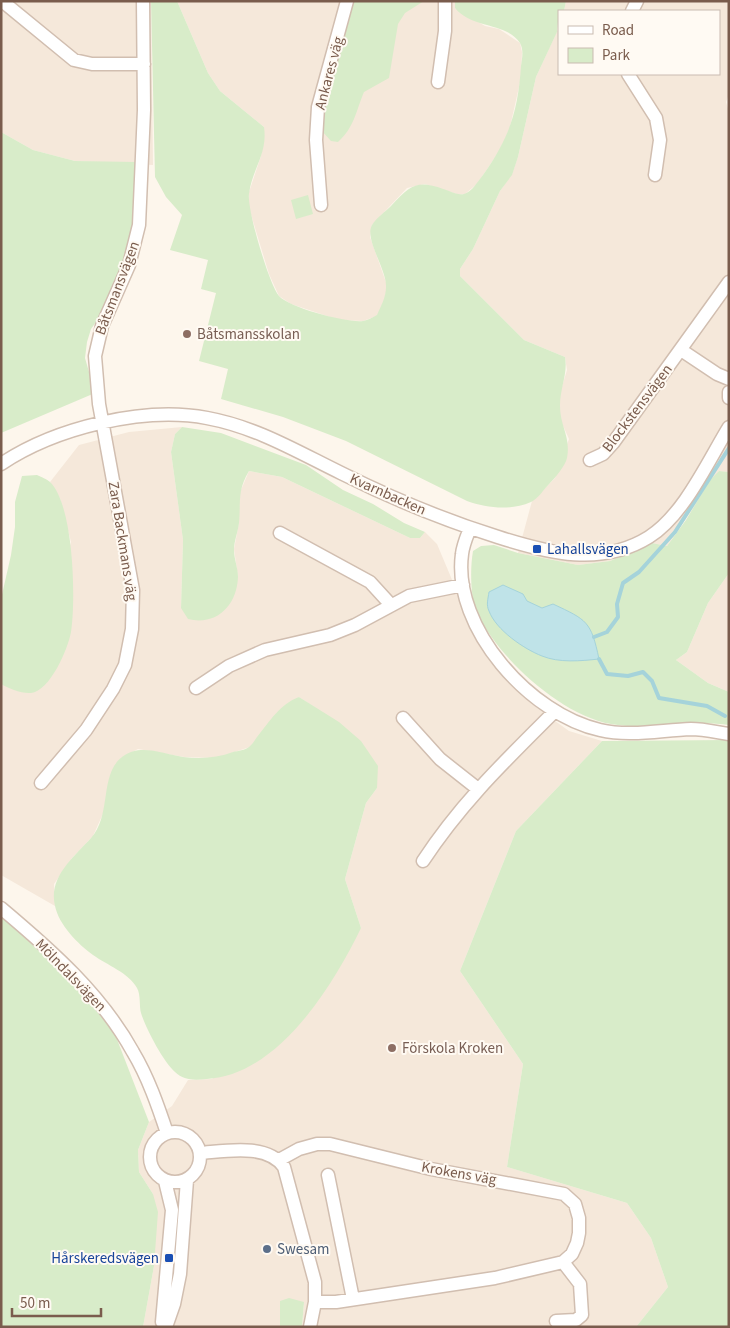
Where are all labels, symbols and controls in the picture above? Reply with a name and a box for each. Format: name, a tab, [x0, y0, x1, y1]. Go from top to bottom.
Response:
legend	[558, 10, 720, 75]
text: Road	[602, 20, 634, 41]
street label: Ankares väg	[310, 34, 349, 112]
text: Park	[602, 45, 631, 66]
street label: Båtsmansvägen	[90, 238, 145, 338]
place label: Båtsmansskolan	[197, 324, 300, 345]
marker: Båtsmansskolan	[181, 328, 193, 340]
street label: Blockstensvägen	[597, 360, 677, 457]
street label: Kvarnbacken	[346, 468, 429, 521]
street label: Zara Backmans väg	[103, 480, 142, 603]
place label: Lahallsvägen	[547, 539, 629, 560]
marker: Lahallsvägen	[531, 543, 543, 555]
street label: Mölndalsvägen	[30, 934, 111, 1017]
place label: Förskola Kroken	[402, 1038, 503, 1059]
marker: Förskola Kroken	[386, 1042, 398, 1054]
street label: Krokens väg	[420, 1157, 498, 1190]
place label: Swesam	[277, 1239, 329, 1260]
marker: Swesam	[261, 1243, 273, 1255]
place label: Hårskeredsvägen	[51, 1248, 159, 1269]
marker: Hårskeredsvägen	[163, 1252, 175, 1264]
scale bar	[12, 1286, 101, 1318]
text: 50 m	[20, 1293, 50, 1314]

